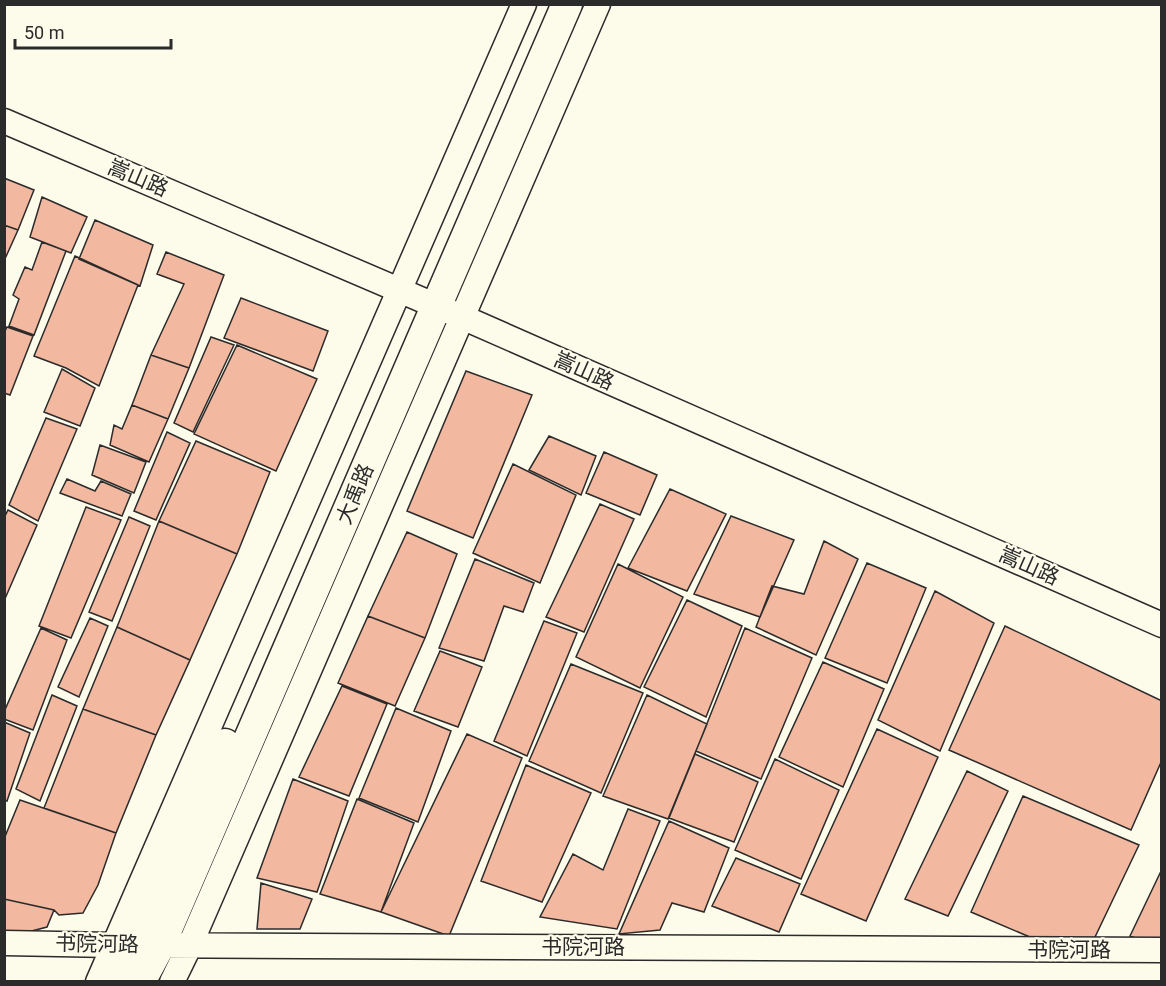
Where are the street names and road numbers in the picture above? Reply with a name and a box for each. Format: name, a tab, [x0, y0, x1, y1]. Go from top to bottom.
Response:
street label: 嵩山路	[104, 155, 172, 201]
street label: 嵩山路	[550, 347, 618, 395]
street label: 大禹路	[332, 460, 378, 528]
street label: 嵩山路	[995, 542, 1063, 590]
street label: 书院河路	[55, 931, 139, 957]
street label: 书院河路	[541, 935, 625, 959]
street label: 书院河路	[1027, 938, 1111, 962]

